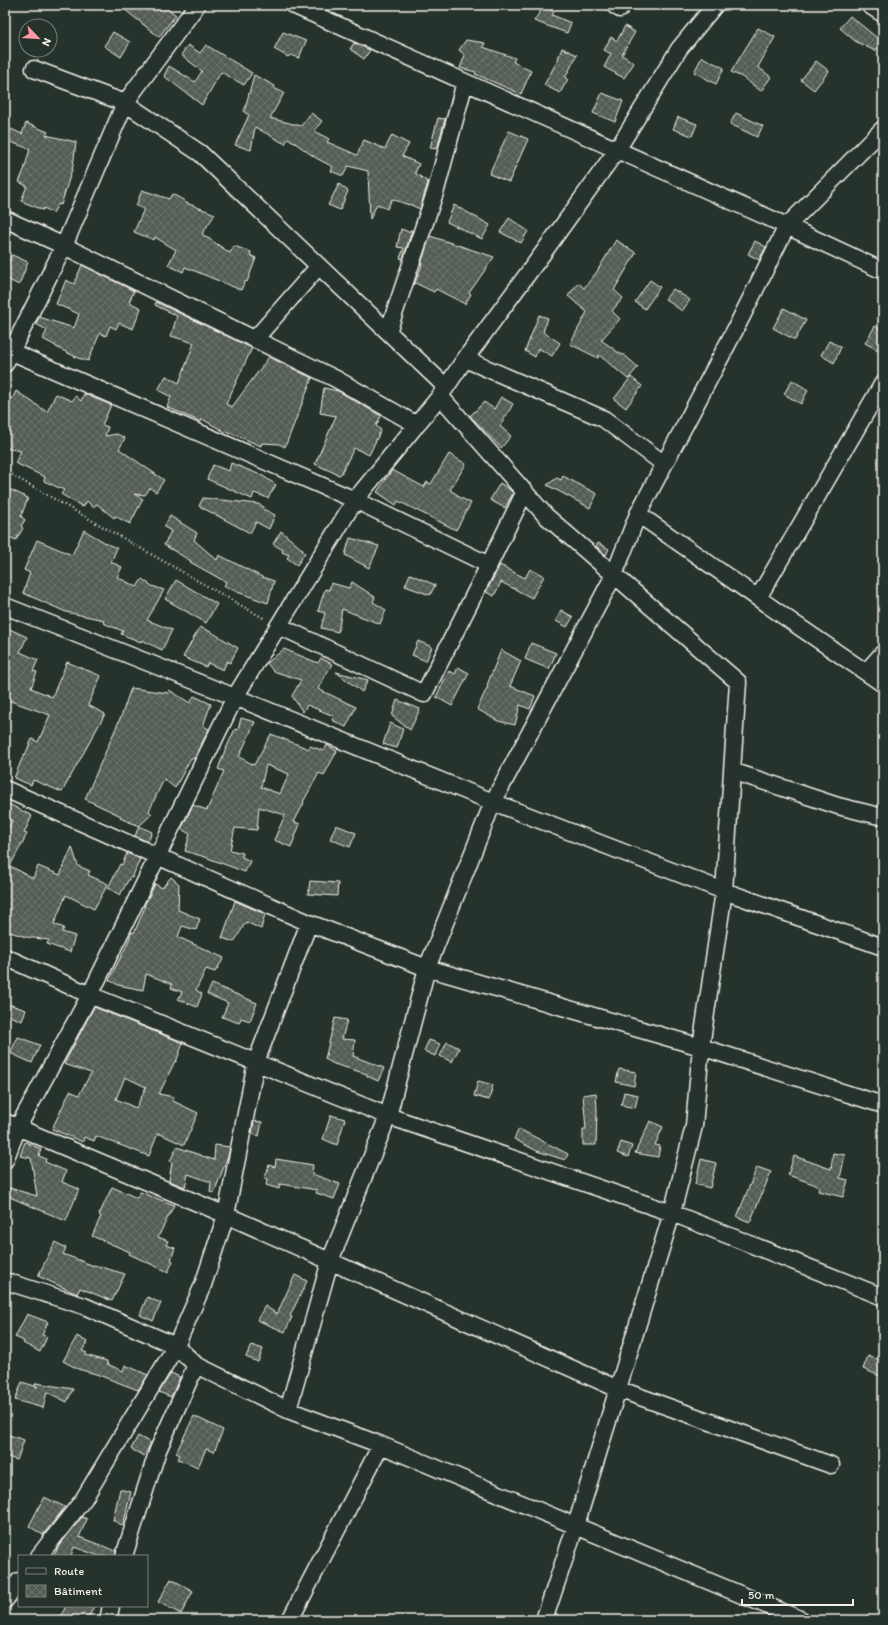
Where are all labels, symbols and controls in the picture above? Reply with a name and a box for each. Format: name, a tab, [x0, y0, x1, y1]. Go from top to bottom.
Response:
north arrow	[18, 18, 58, 58]
text: N	[39, 36, 54, 48]
legend	[18, 1555, 148, 1607]
text: Route	[54, 1564, 84, 1578]
scale bar	[742, 1581, 853, 1607]
text: Bâtiment	[54, 1584, 103, 1598]
text: 50 m	[748, 1588, 774, 1602]

